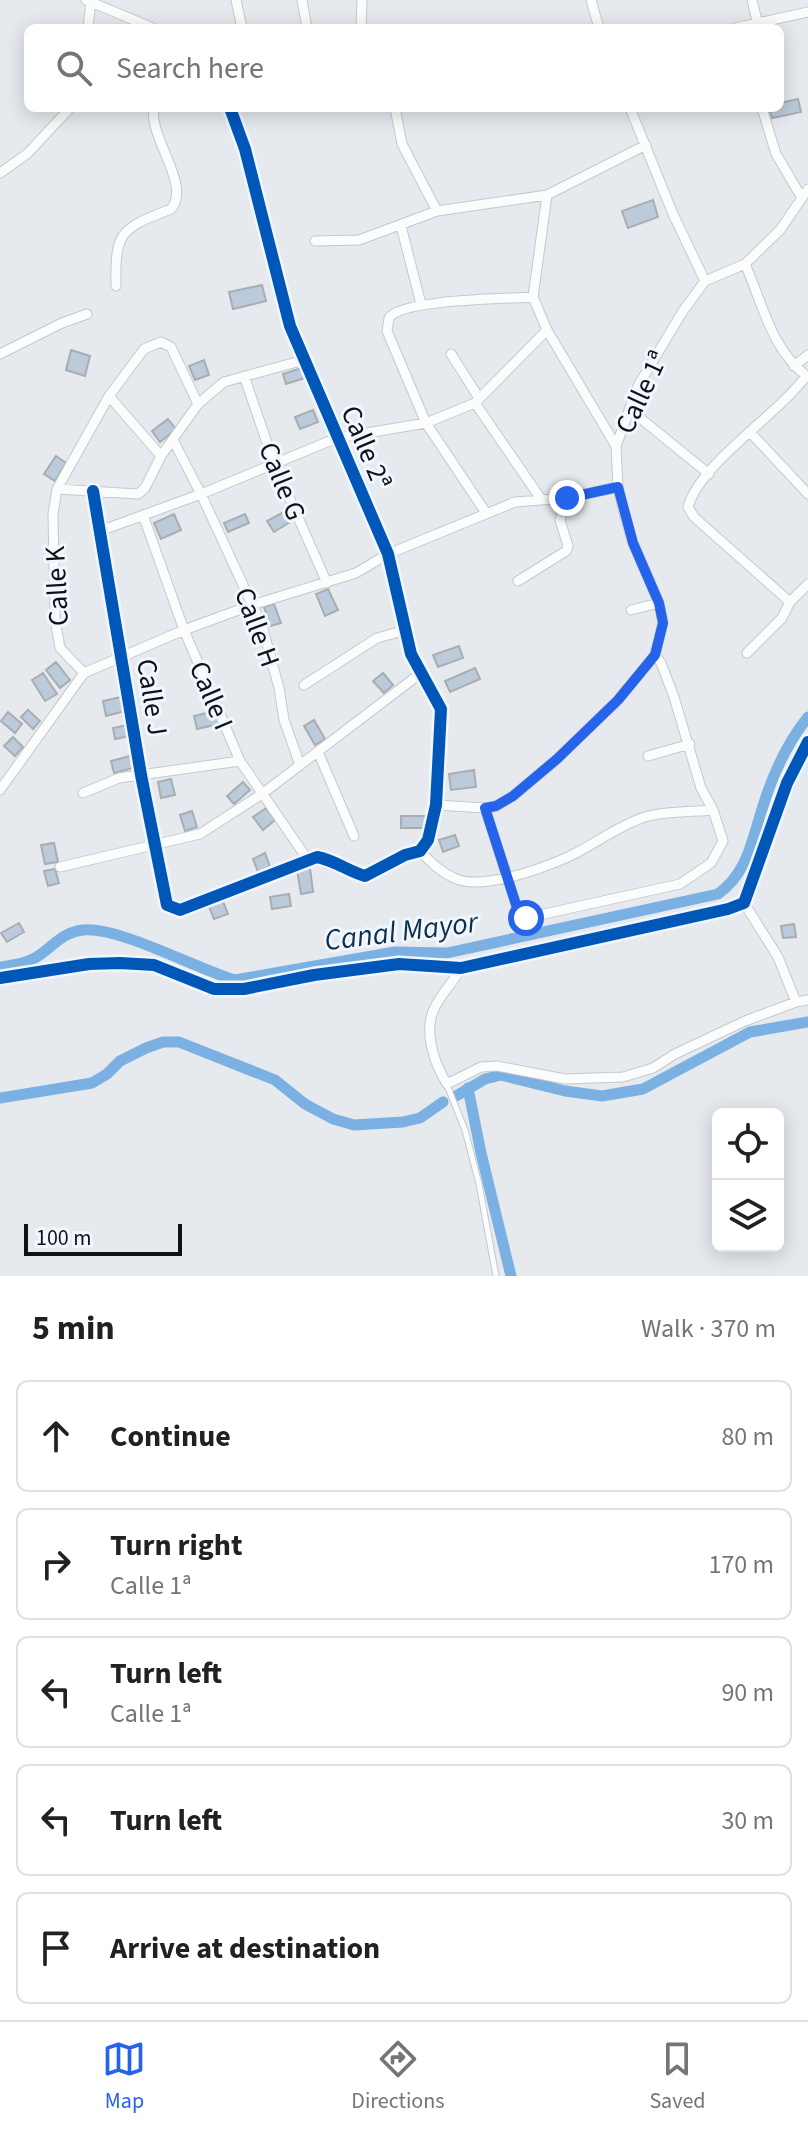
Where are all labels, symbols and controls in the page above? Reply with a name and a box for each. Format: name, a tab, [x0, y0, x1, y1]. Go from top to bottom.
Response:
search box	[24, 24, 784, 112]
icon: search	[52, 46, 96, 90]
text: Search here	[116, 47, 264, 90]
street label: Calle 1ª	[605, 344, 679, 441]
street label: Calle 2ª	[331, 399, 402, 495]
street label: Calle G	[248, 436, 316, 526]
route end	[549, 480, 585, 516]
street label: Calle K	[35, 544, 79, 627]
street label: Calle H	[224, 582, 290, 673]
street label: Calle I	[179, 655, 243, 736]
street label: Calle J	[126, 656, 178, 738]
route start	[508, 900, 544, 936]
water label: Canal Mayor	[322, 901, 482, 962]
map controls	[712, 1108, 784, 1252]
button: locate	[712, 1108, 784, 1180]
button: layers	[712, 1180, 784, 1252]
scale bar	[24, 1220, 182, 1256]
text: 100 m	[36, 1222, 91, 1254]
text: 5 min	[32, 1304, 115, 1353]
text: Walk · 370 m	[641, 1310, 776, 1347]
icon: ahead	[34, 1414, 78, 1458]
text: Continue	[110, 1415, 231, 1458]
text: 80 m	[721, 1418, 774, 1455]
text: Turn right	[110, 1524, 242, 1567]
icon: right	[34, 1542, 78, 1586]
text: 170 m	[708, 1546, 774, 1583]
text: Calle 1ª	[110, 1567, 191, 1604]
text: Turn left	[110, 1652, 222, 1695]
icon: left	[34, 1670, 78, 1714]
text: 90 m	[721, 1674, 774, 1711]
text: Calle 1ª	[110, 1695, 191, 1732]
icon: left	[34, 1798, 78, 1842]
text: Turn left	[110, 1799, 222, 1842]
text: 30 m	[721, 1802, 774, 1839]
icon: arrive	[34, 1926, 78, 1970]
text: Arrive at destination	[110, 1927, 380, 1970]
tab: Map	[102, 2037, 146, 2117]
tab: Directions	[351, 2037, 444, 2117]
tab: Saved	[649, 2037, 706, 2117]

